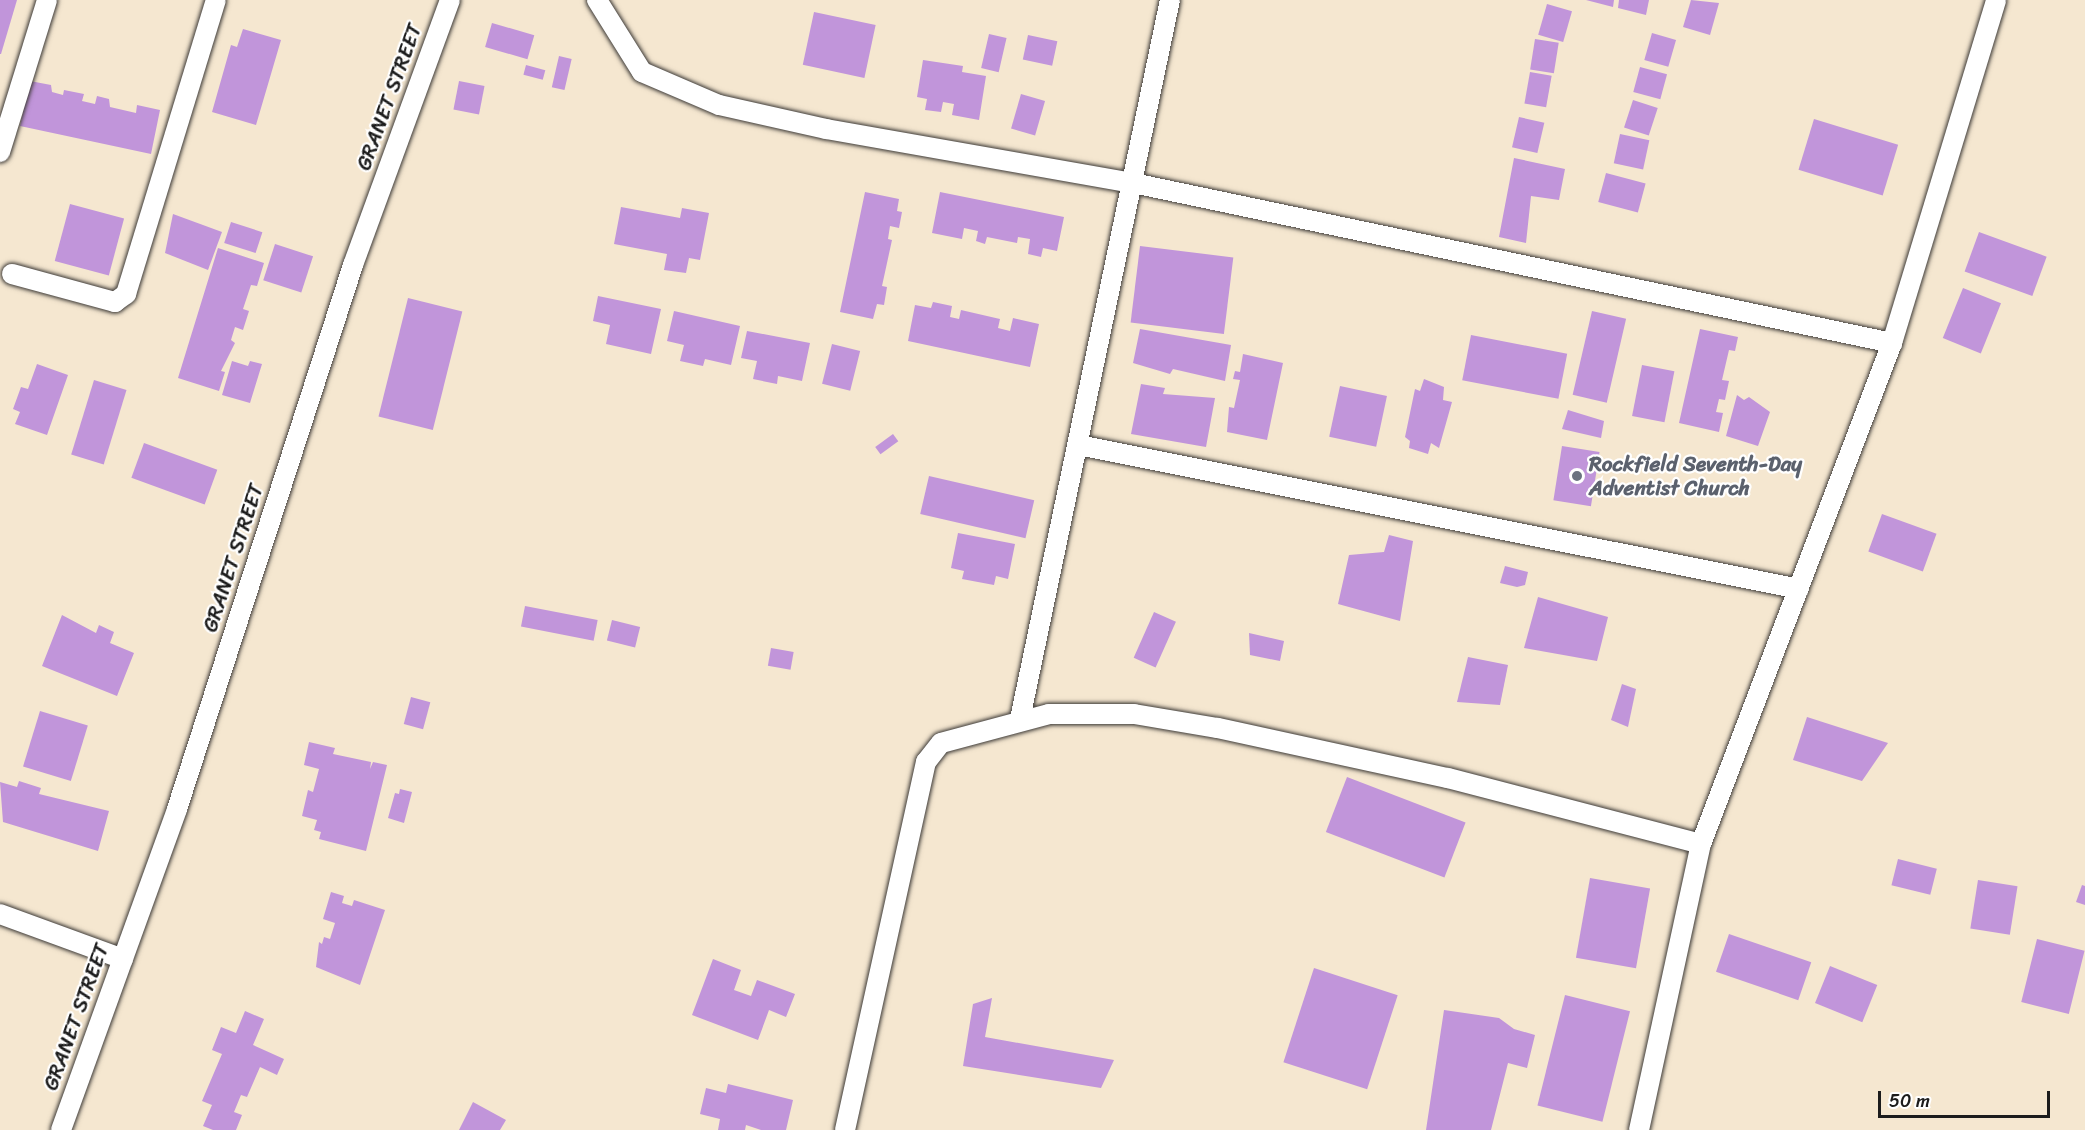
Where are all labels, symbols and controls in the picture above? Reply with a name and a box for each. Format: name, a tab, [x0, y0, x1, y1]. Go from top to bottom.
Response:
street label: GRANET STREET	[351, 20, 427, 174]
place label: Rockfield Seventh-Day Adventist Church	[1589, 451, 1802, 501]
marker: Rockfield Seventh-Day Adventist Church	[1570, 469, 1584, 483]
street label: GRANET STREET	[197, 480, 269, 636]
street label: GRANET STREET	[38, 940, 114, 1094]
scale bar	[1881, 1079, 2054, 1117]
text: 50 m	[1889, 1085, 1930, 1117]

